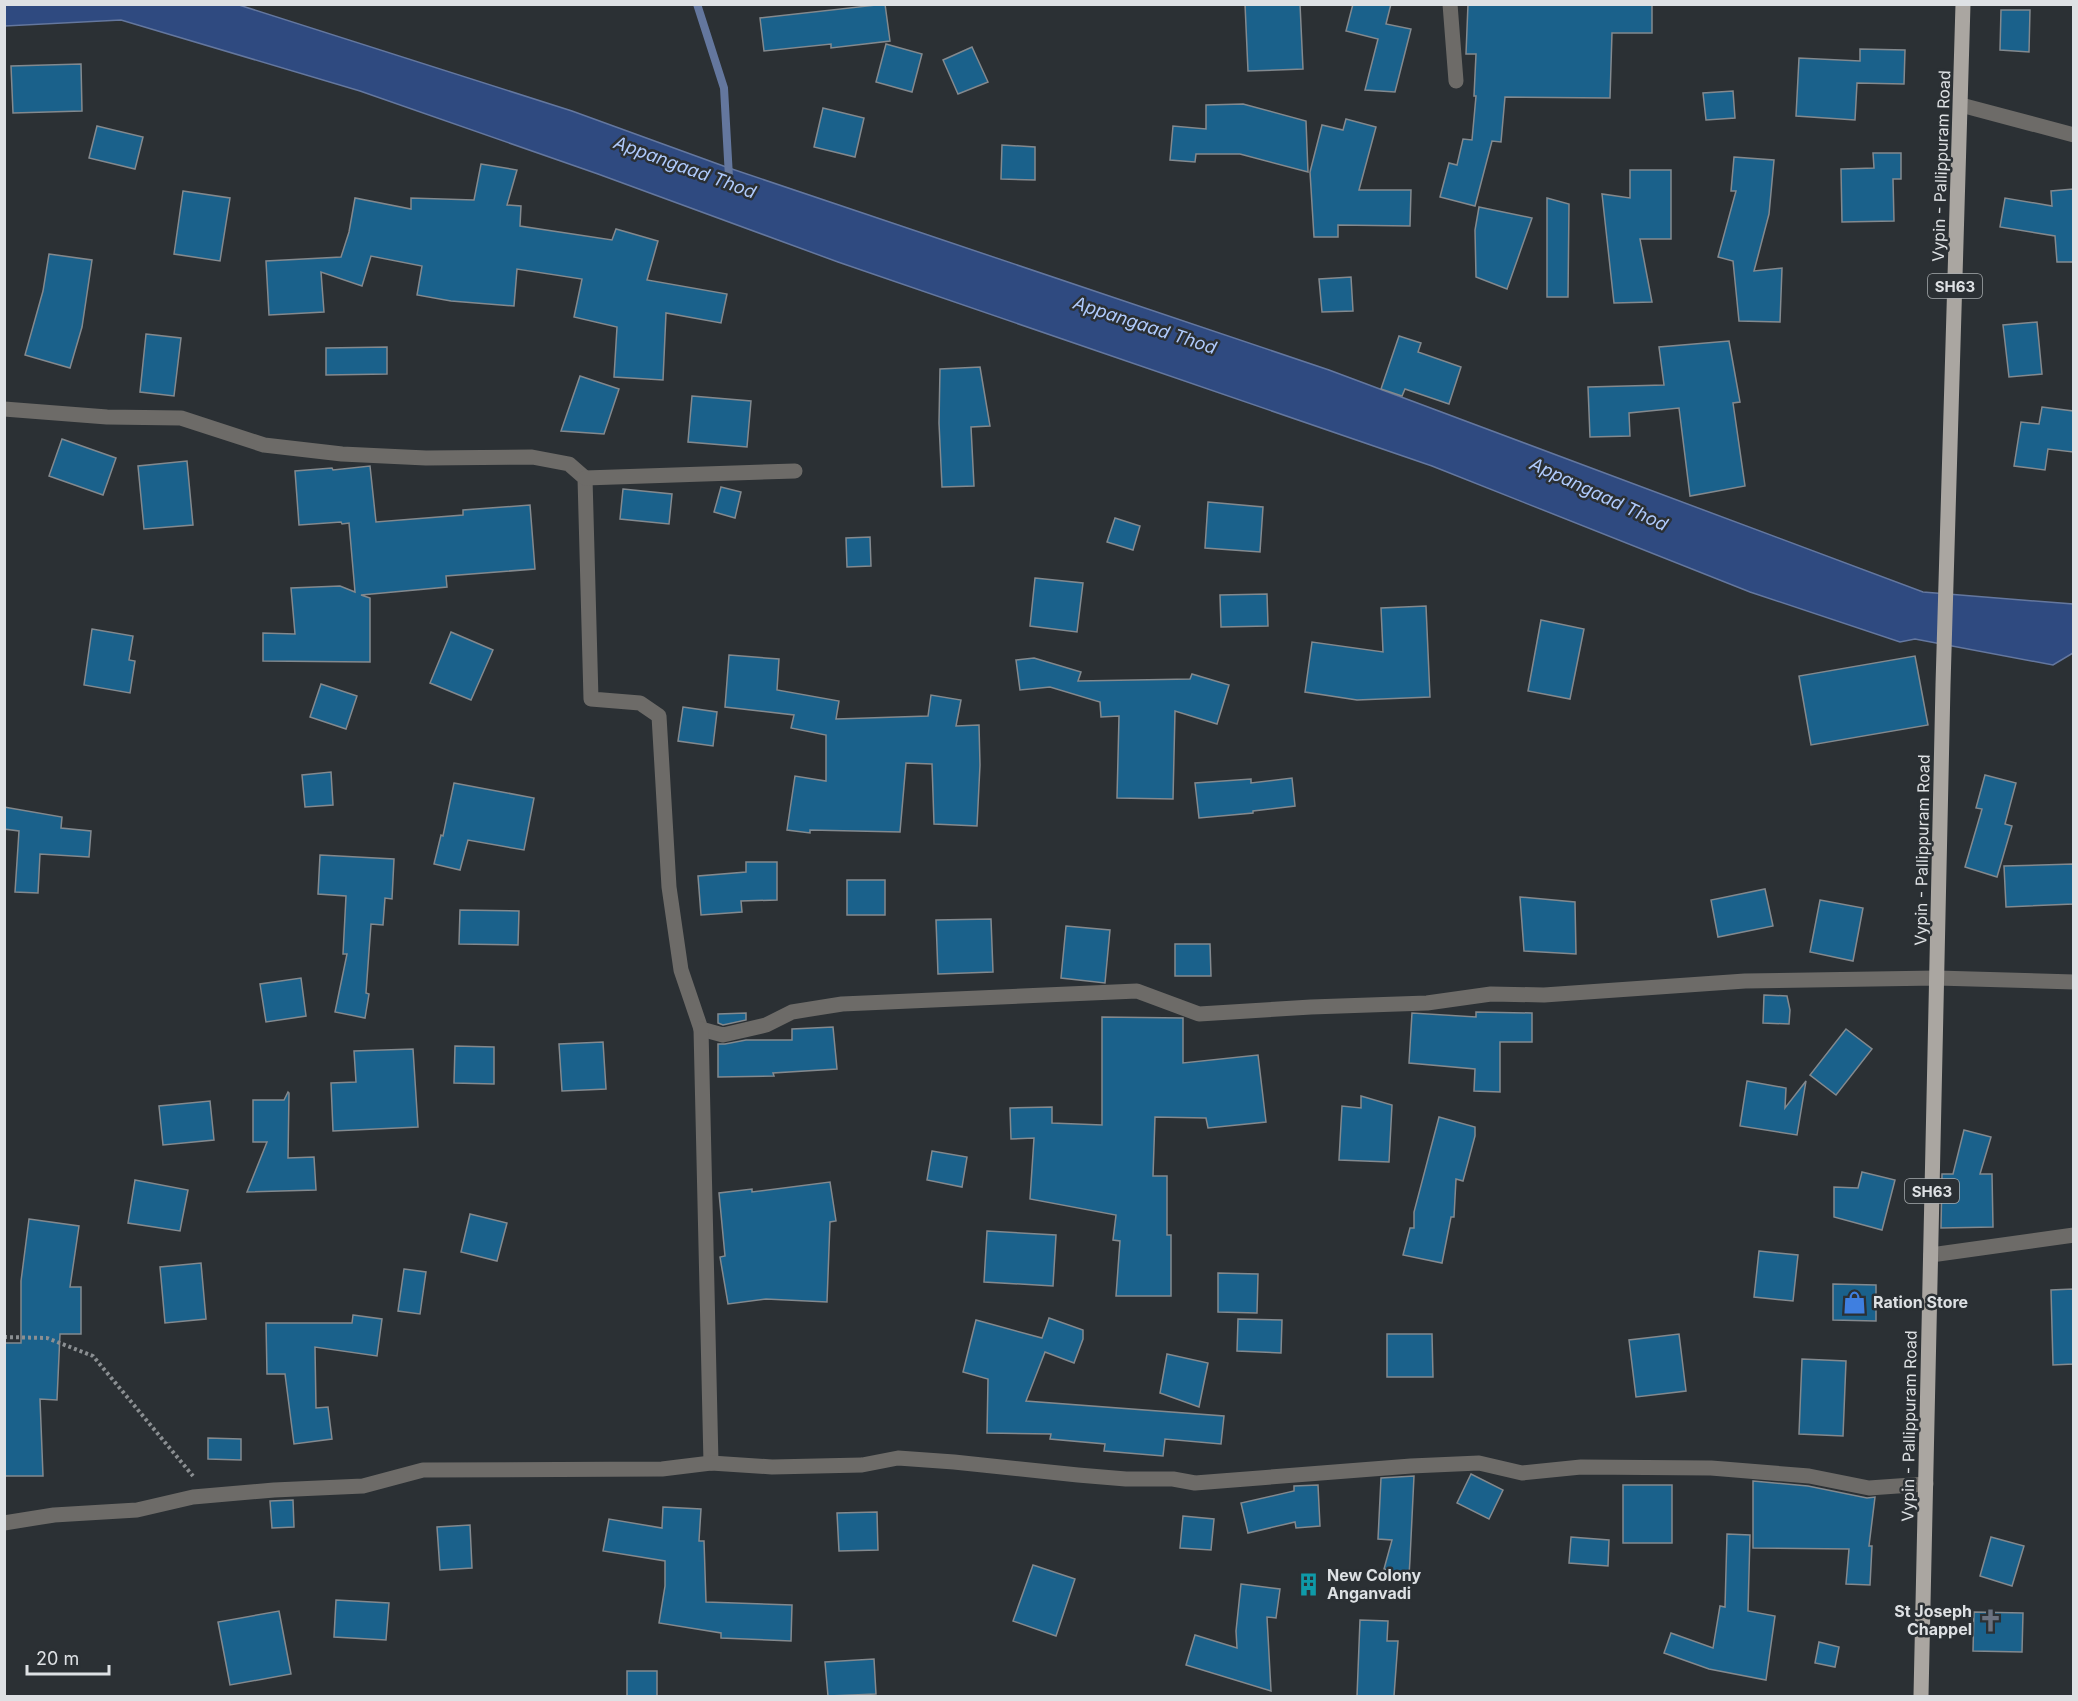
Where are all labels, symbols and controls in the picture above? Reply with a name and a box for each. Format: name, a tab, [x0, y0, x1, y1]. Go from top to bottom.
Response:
street label: Vypin - Pallippuram Road	[1928, 70, 1954, 262]
water label: Appangaad Thod	[610, 131, 759, 202]
road number: SH63	[1928, 274, 1982, 298]
water label: Appangaad Thod	[1070, 292, 1219, 358]
water label: Appangaad Thod	[1526, 452, 1671, 535]
street label: Vypin - Pallippuram Road	[1910, 754, 1934, 946]
road number: SH63	[1905, 1179, 1959, 1203]
shop icon: Ration Store	[1842, 1289, 1868, 1315]
place label: Ration Store	[1873, 1292, 1968, 1312]
street label: Vypin - Pallippuram Road	[1897, 1330, 1921, 1522]
place label: New Colony Anganvadi	[1327, 1565, 1421, 1603]
building icon: New Colony Anganvadi	[1296, 1571, 1322, 1597]
place label: St Joseph Chappel	[1894, 1601, 1972, 1639]
church icon: St Joseph Chappel	[1977, 1607, 2003, 1633]
scale bar	[27, 1638, 110, 1676]
text: 20 m	[36, 1648, 79, 1669]

